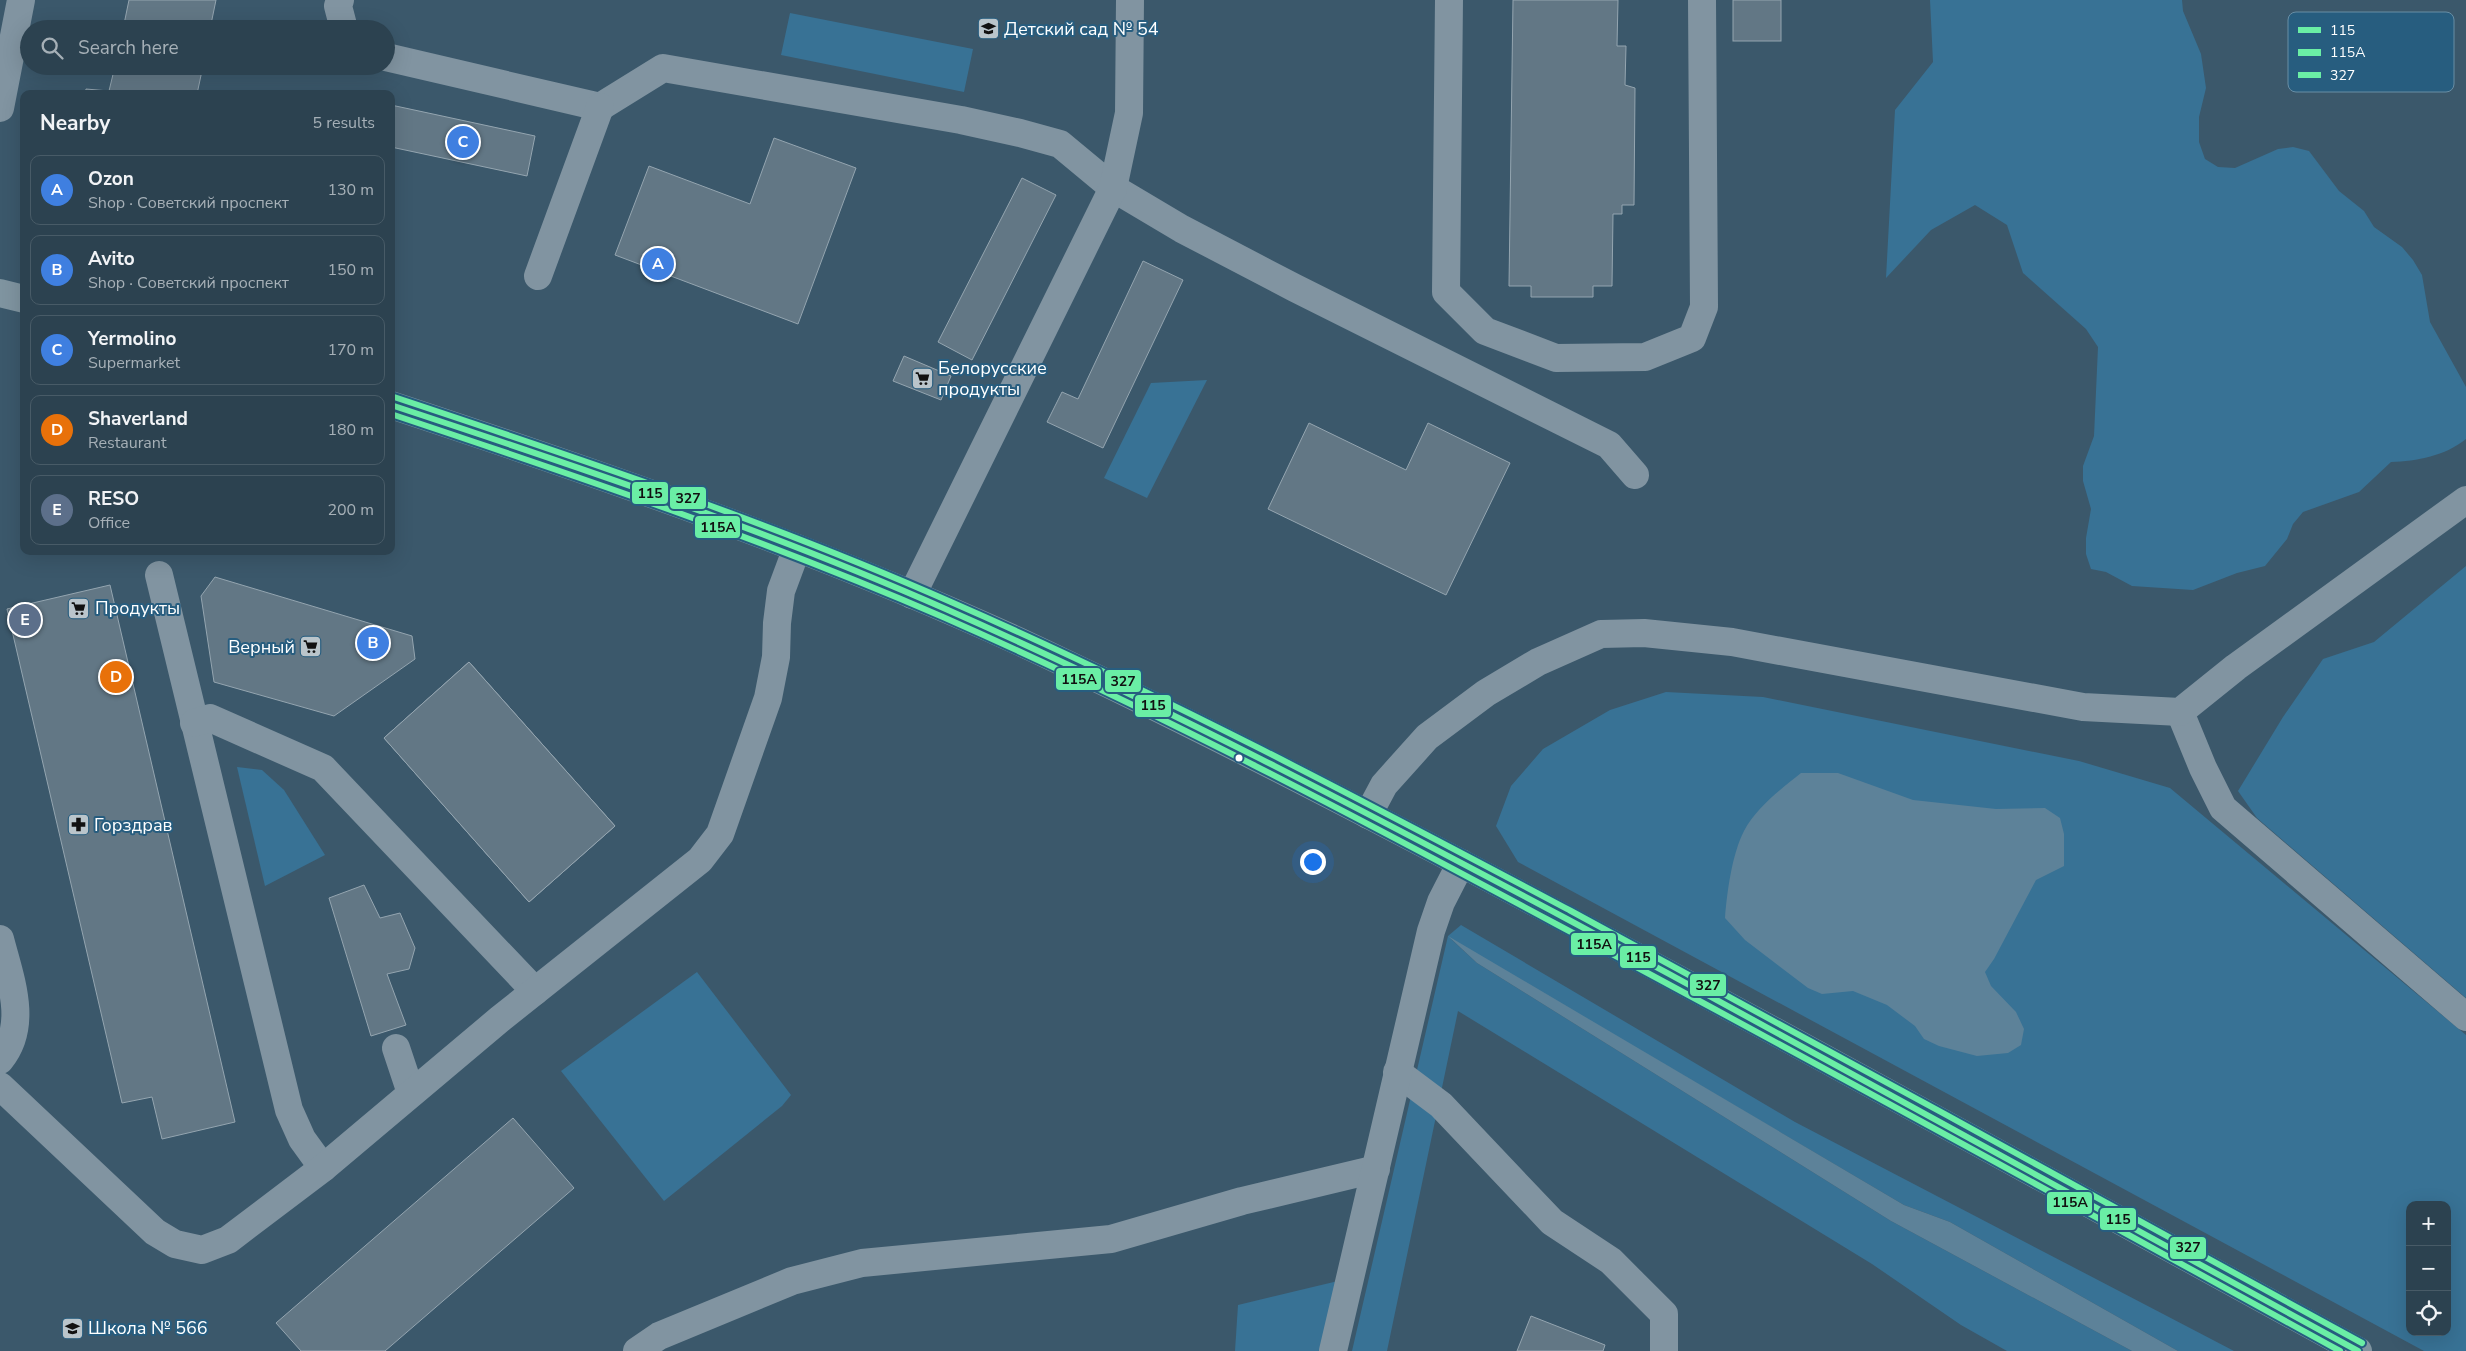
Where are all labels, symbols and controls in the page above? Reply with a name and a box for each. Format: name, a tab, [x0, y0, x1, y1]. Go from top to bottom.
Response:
legend	[2288, 12, 2454, 92]
school or university icon: Детский сад № 54	[976, 17, 1000, 41]
place label: Детский сад № 54	[1004, 17, 1159, 41]
search box	[20, 20, 395, 75]
text: 115	[2330, 21, 2355, 40]
icon: search	[38, 34, 66, 62]
text: Search here	[78, 35, 179, 61]
text: 115А	[2330, 43, 2365, 62]
text: 327	[2330, 66, 2355, 85]
text: Nearby	[40, 109, 110, 137]
text: 5 results	[313, 112, 375, 134]
pin: C	[447, 123, 479, 161]
text: Ozon	[88, 166, 134, 192]
text: A	[51, 179, 63, 201]
text: 130 m	[327, 179, 374, 201]
text: Shop · Советский проспект	[88, 192, 289, 214]
pin: A	[642, 245, 674, 283]
text: Avito	[88, 246, 135, 272]
text: B	[51, 259, 63, 281]
text: 150 m	[327, 259, 374, 281]
text: Shop · Советский проспект	[88, 272, 289, 294]
text: Yermolino	[88, 326, 176, 352]
text: C	[52, 339, 62, 361]
text: 170 m	[327, 339, 374, 361]
text: Supermarket	[88, 352, 180, 374]
place label: Белорусские продукты	[938, 356, 1047, 401]
supermarket icon: Белорусские продукты	[910, 366, 934, 390]
text: Shaverland	[88, 406, 188, 432]
text: D	[51, 419, 63, 441]
text: 180 m	[327, 419, 374, 441]
text: Restaurant	[88, 432, 167, 454]
line badge: 115	[631, 481, 669, 505]
text: 115	[637, 484, 663, 503]
text: RESO	[88, 486, 139, 512]
line badge: 327	[669, 486, 707, 510]
text: 327	[675, 489, 701, 508]
text: E	[52, 499, 62, 521]
text: 200 m	[327, 499, 374, 521]
text: Office	[88, 512, 130, 534]
line badge: 115А	[694, 515, 741, 539]
text: 115А	[700, 518, 736, 537]
supermarket icon: Продукты	[67, 596, 91, 620]
place label: Продукты	[95, 596, 180, 620]
pin: E	[9, 601, 41, 639]
pin: B	[357, 624, 389, 662]
place label: Верный	[228, 635, 295, 659]
supermarket icon: Верный	[299, 635, 323, 659]
pin: D	[100, 658, 132, 696]
line badge: 115А	[1055, 667, 1102, 691]
line badge: 327	[1104, 669, 1142, 693]
text: 115А	[1061, 670, 1097, 689]
text: 327	[1110, 672, 1136, 691]
line badge: 115	[1134, 694, 1172, 718]
text: 115	[1140, 696, 1166, 715]
unlabelled marker	[1234, 753, 1244, 763]
pharmacy icon: Горздрав	[66, 813, 90, 837]
place label: Горздрав	[94, 813, 173, 837]
your location	[1300, 849, 1326, 875]
line badge: 115А	[1570, 932, 1617, 956]
text: 115А	[1576, 935, 1612, 954]
line badge: 115	[1619, 945, 1657, 969]
text: 115	[1625, 948, 1651, 967]
line badge: 327	[1689, 973, 1727, 997]
text: 327	[1695, 976, 1721, 995]
line badge: 115А	[2046, 1191, 2093, 1215]
text: 115А	[2052, 1193, 2088, 1212]
map controls	[2406, 1201, 2451, 1336]
button: +	[2406, 1201, 2451, 1246]
line badge: 115	[2099, 1207, 2137, 1231]
text: 115	[2105, 1210, 2131, 1229]
line badge: 327	[2169, 1236, 2207, 1260]
text: 327	[2175, 1238, 2201, 1257]
button: −	[2406, 1246, 2451, 1291]
button: locate	[2406, 1291, 2451, 1336]
school or university icon: Школа № 566	[60, 1316, 84, 1340]
place label: Школа № 566	[88, 1316, 208, 1340]

